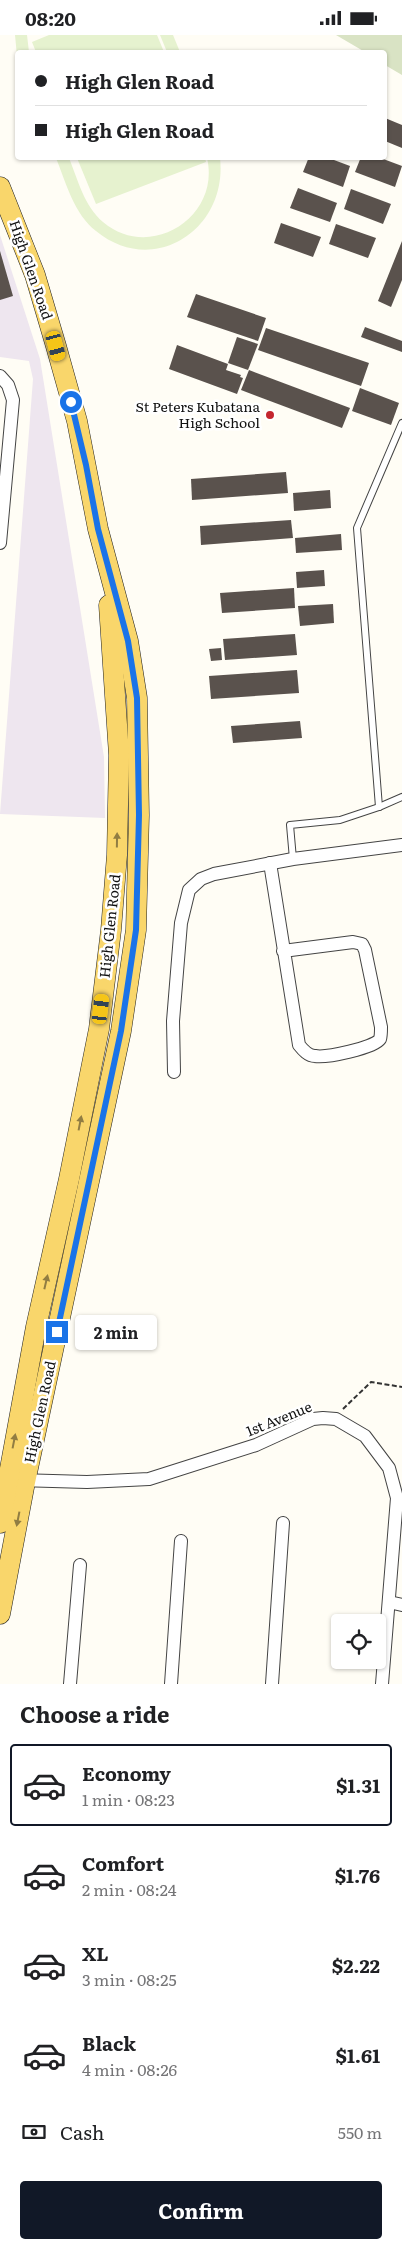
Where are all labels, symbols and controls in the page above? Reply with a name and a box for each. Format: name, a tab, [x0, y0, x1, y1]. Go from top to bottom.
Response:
text: 08:20	[25, 4, 76, 32]
text: High Glen Road	[65, 67, 214, 95]
text: High Glen Road	[65, 116, 214, 144]
street label: High Glen Road	[5, 217, 59, 323]
car	[44, 330, 67, 362]
route start	[60, 391, 82, 413]
place label: St Peters Kubatana High School	[135, 396, 260, 432]
marker: St Peters Kubatana High School	[264, 409, 276, 421]
one-way arrow	[113, 832, 121, 848]
street label: High Glen Road	[94, 873, 124, 979]
car	[91, 993, 110, 1025]
one-way arrow	[77, 1114, 85, 1130]
one-way arrow	[43, 1273, 51, 1289]
callout: 2 min	[74, 1315, 157, 1349]
text: 2 min	[94, 1320, 138, 1344]
route end	[46, 1321, 68, 1343]
street label: High Glen Road	[18, 1358, 60, 1465]
street label: 1st Avenue	[243, 1396, 315, 1440]
one-way arrow	[10, 1433, 18, 1448]
one-way arrow	[14, 1512, 22, 1527]
map controls	[331, 1614, 386, 1669]
button: locate	[331, 1614, 386, 1669]
text: Choose a ride	[20, 1697, 169, 1730]
text: Economy	[82, 1759, 171, 1787]
icon: car	[22, 1763, 67, 1808]
text: $1.31	[336, 1771, 380, 1799]
text: 1 min · 08:23	[82, 1787, 175, 1811]
text: Comfort	[82, 1849, 164, 1877]
icon: car	[22, 1853, 67, 1898]
text: $1.76	[335, 1861, 380, 1889]
text: 2 min · 08:24	[82, 1877, 177, 1901]
text: XL	[82, 1939, 109, 1967]
icon: car	[22, 1943, 67, 1988]
text: $2.22	[332, 1951, 380, 1979]
text: 3 min · 08:25	[82, 1967, 177, 1991]
text: Black	[82, 2029, 136, 2057]
icon: car	[22, 2033, 67, 2078]
text: $1.61	[336, 2041, 380, 2069]
text: 4 min · 08:26	[82, 2057, 177, 2081]
icon: cash	[20, 2118, 48, 2146]
text: Cash	[60, 2118, 104, 2146]
text: 550 m	[338, 2120, 382, 2144]
button: Confirm	[20, 2181, 382, 2239]

